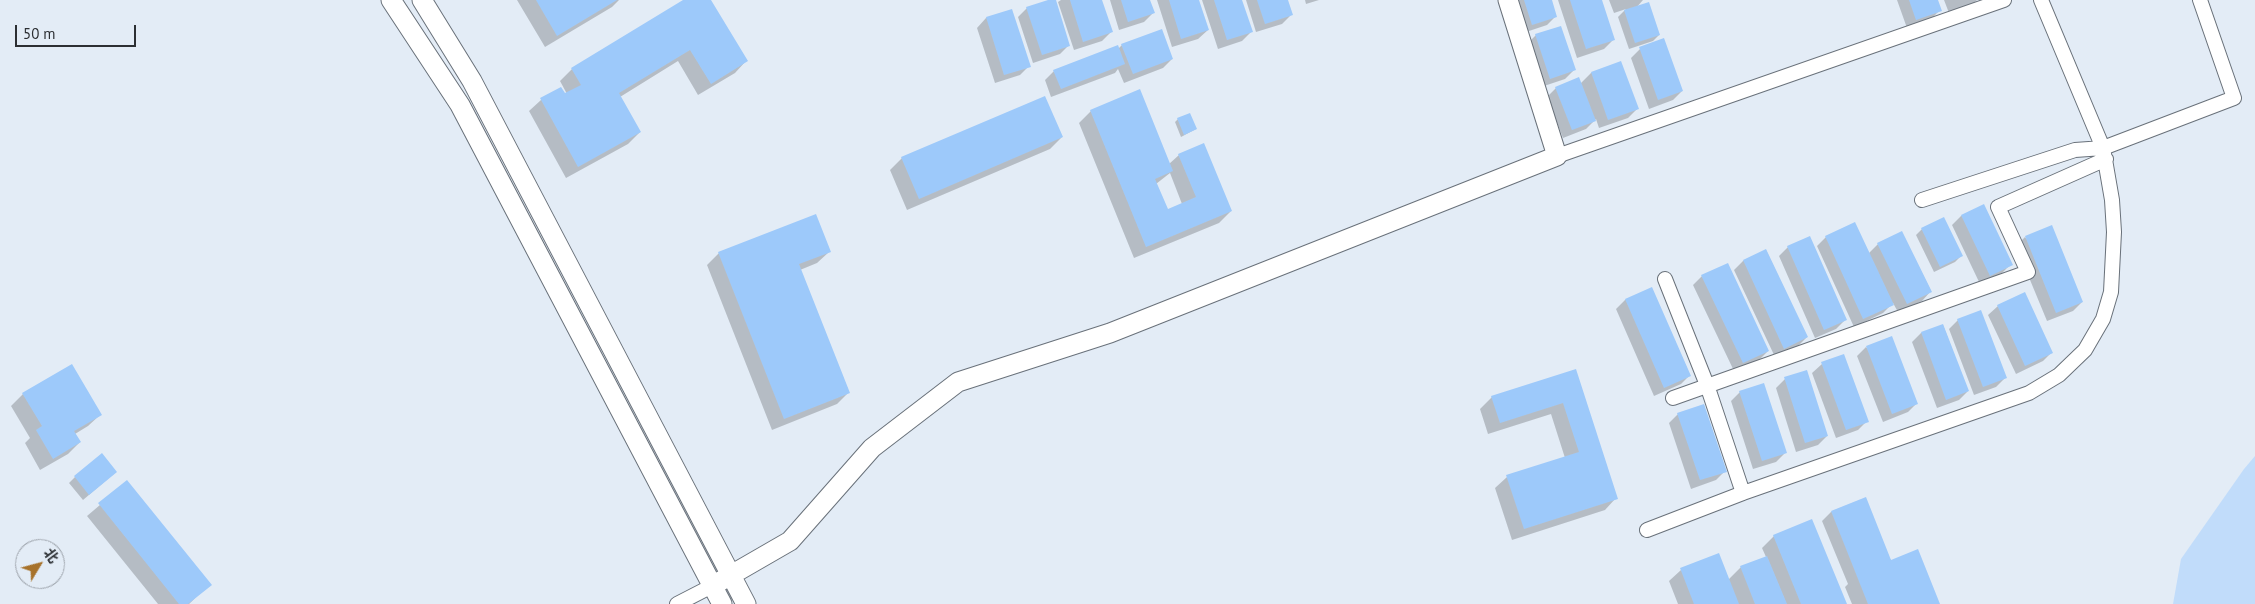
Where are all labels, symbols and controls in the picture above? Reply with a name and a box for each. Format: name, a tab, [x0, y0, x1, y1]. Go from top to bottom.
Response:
scale bar	[18, 15, 139, 47]
text: 50 m	[23, 24, 56, 43]
north arrow	[15, 539, 65, 589]
text: 北	[40, 545, 63, 567]

